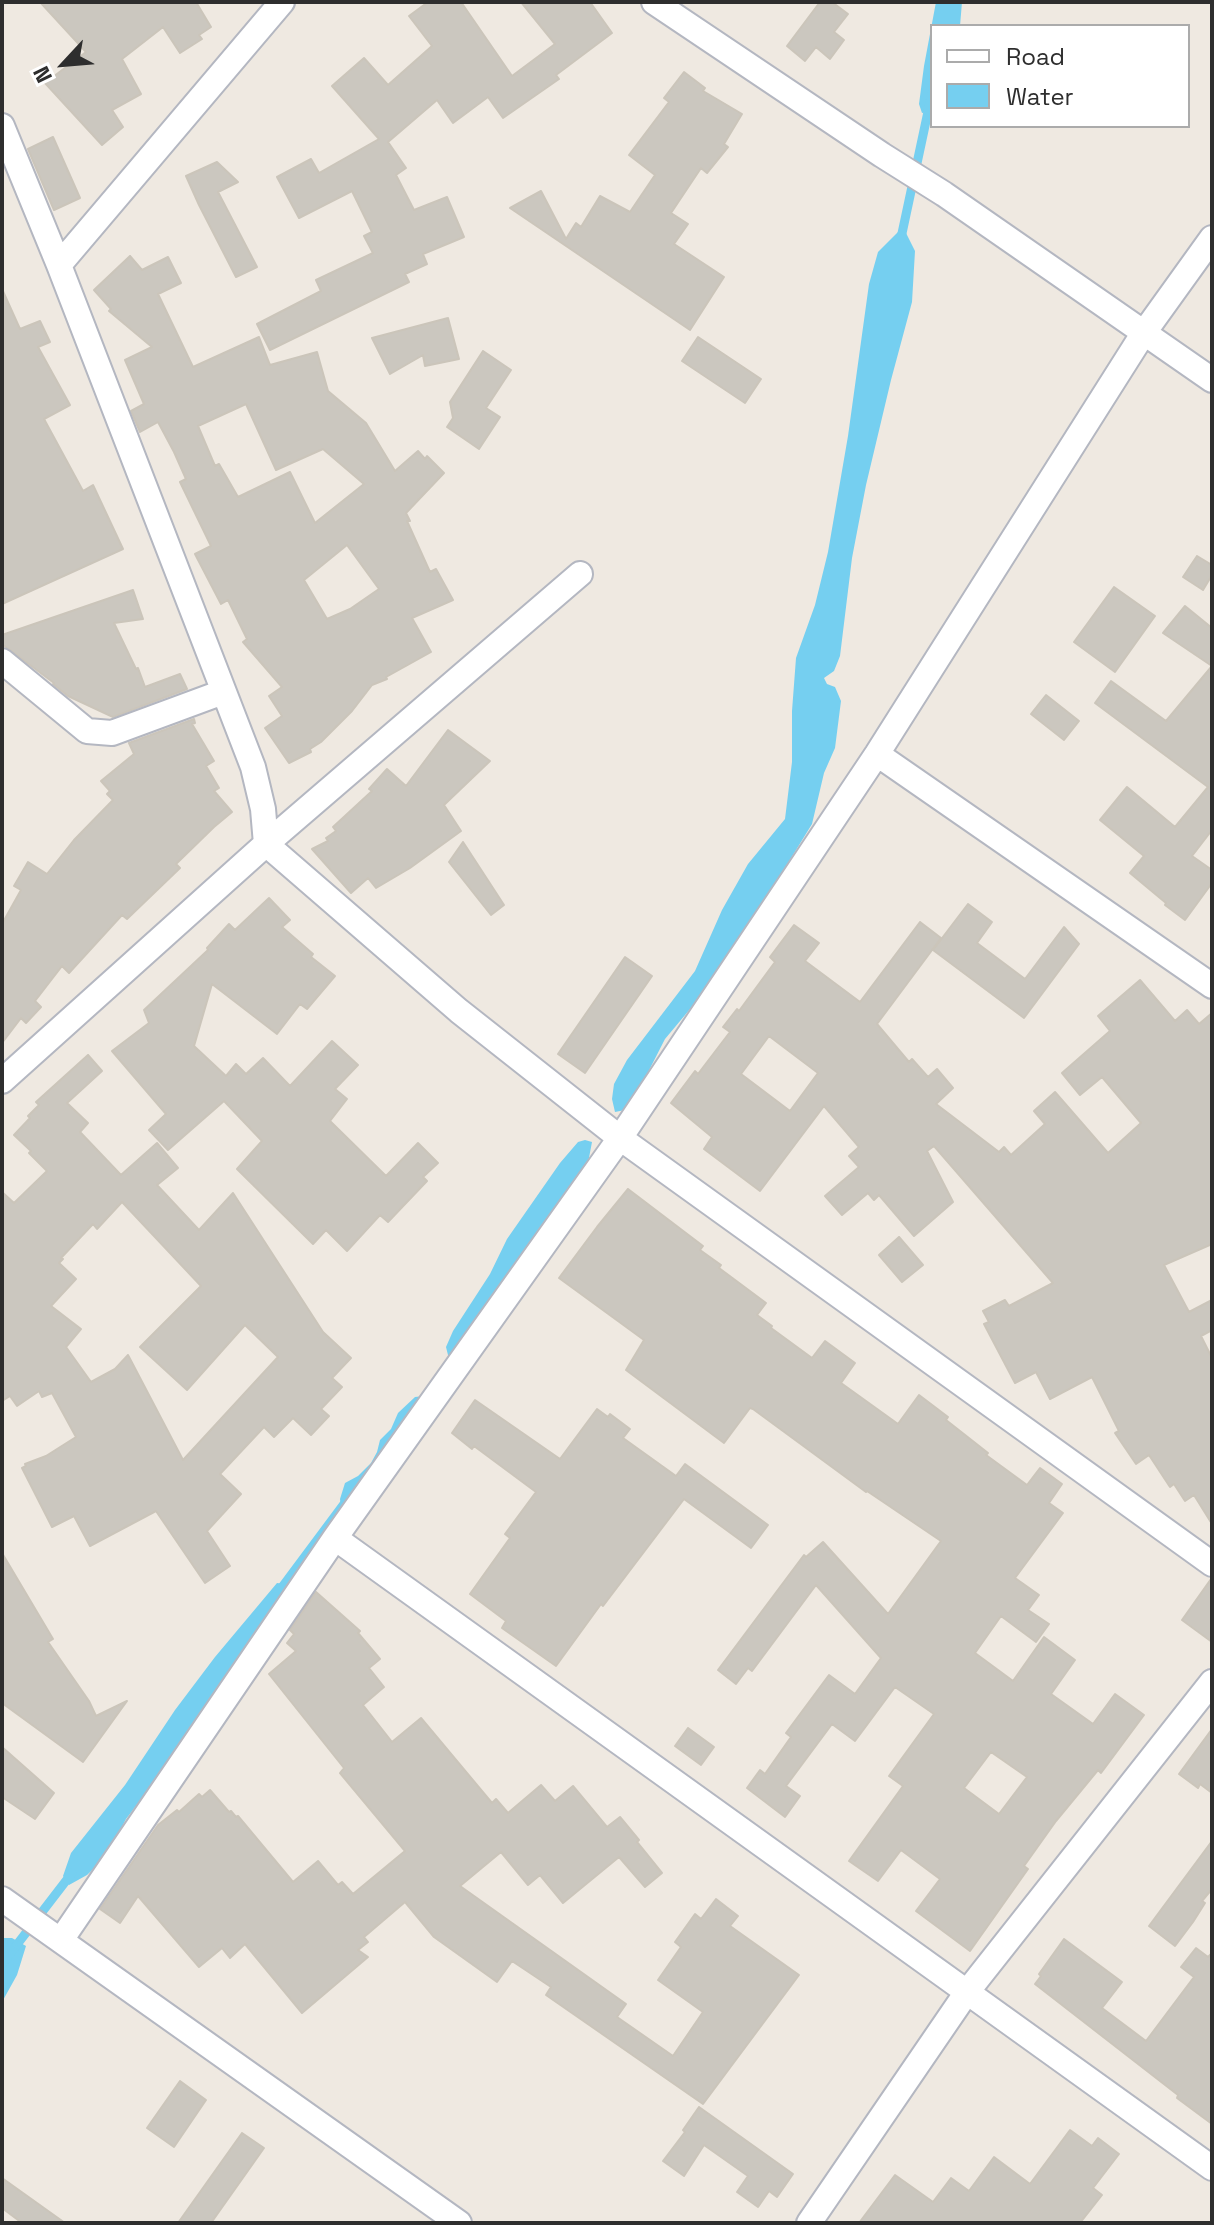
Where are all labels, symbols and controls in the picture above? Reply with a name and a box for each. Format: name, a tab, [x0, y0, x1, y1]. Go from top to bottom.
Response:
north arrow	[24, 24, 104, 104]
legend	[930, 24, 1190, 128]
text: Road	[1006, 41, 1065, 72]
text: N	[27, 62, 58, 87]
text: Water	[1006, 81, 1074, 112]

